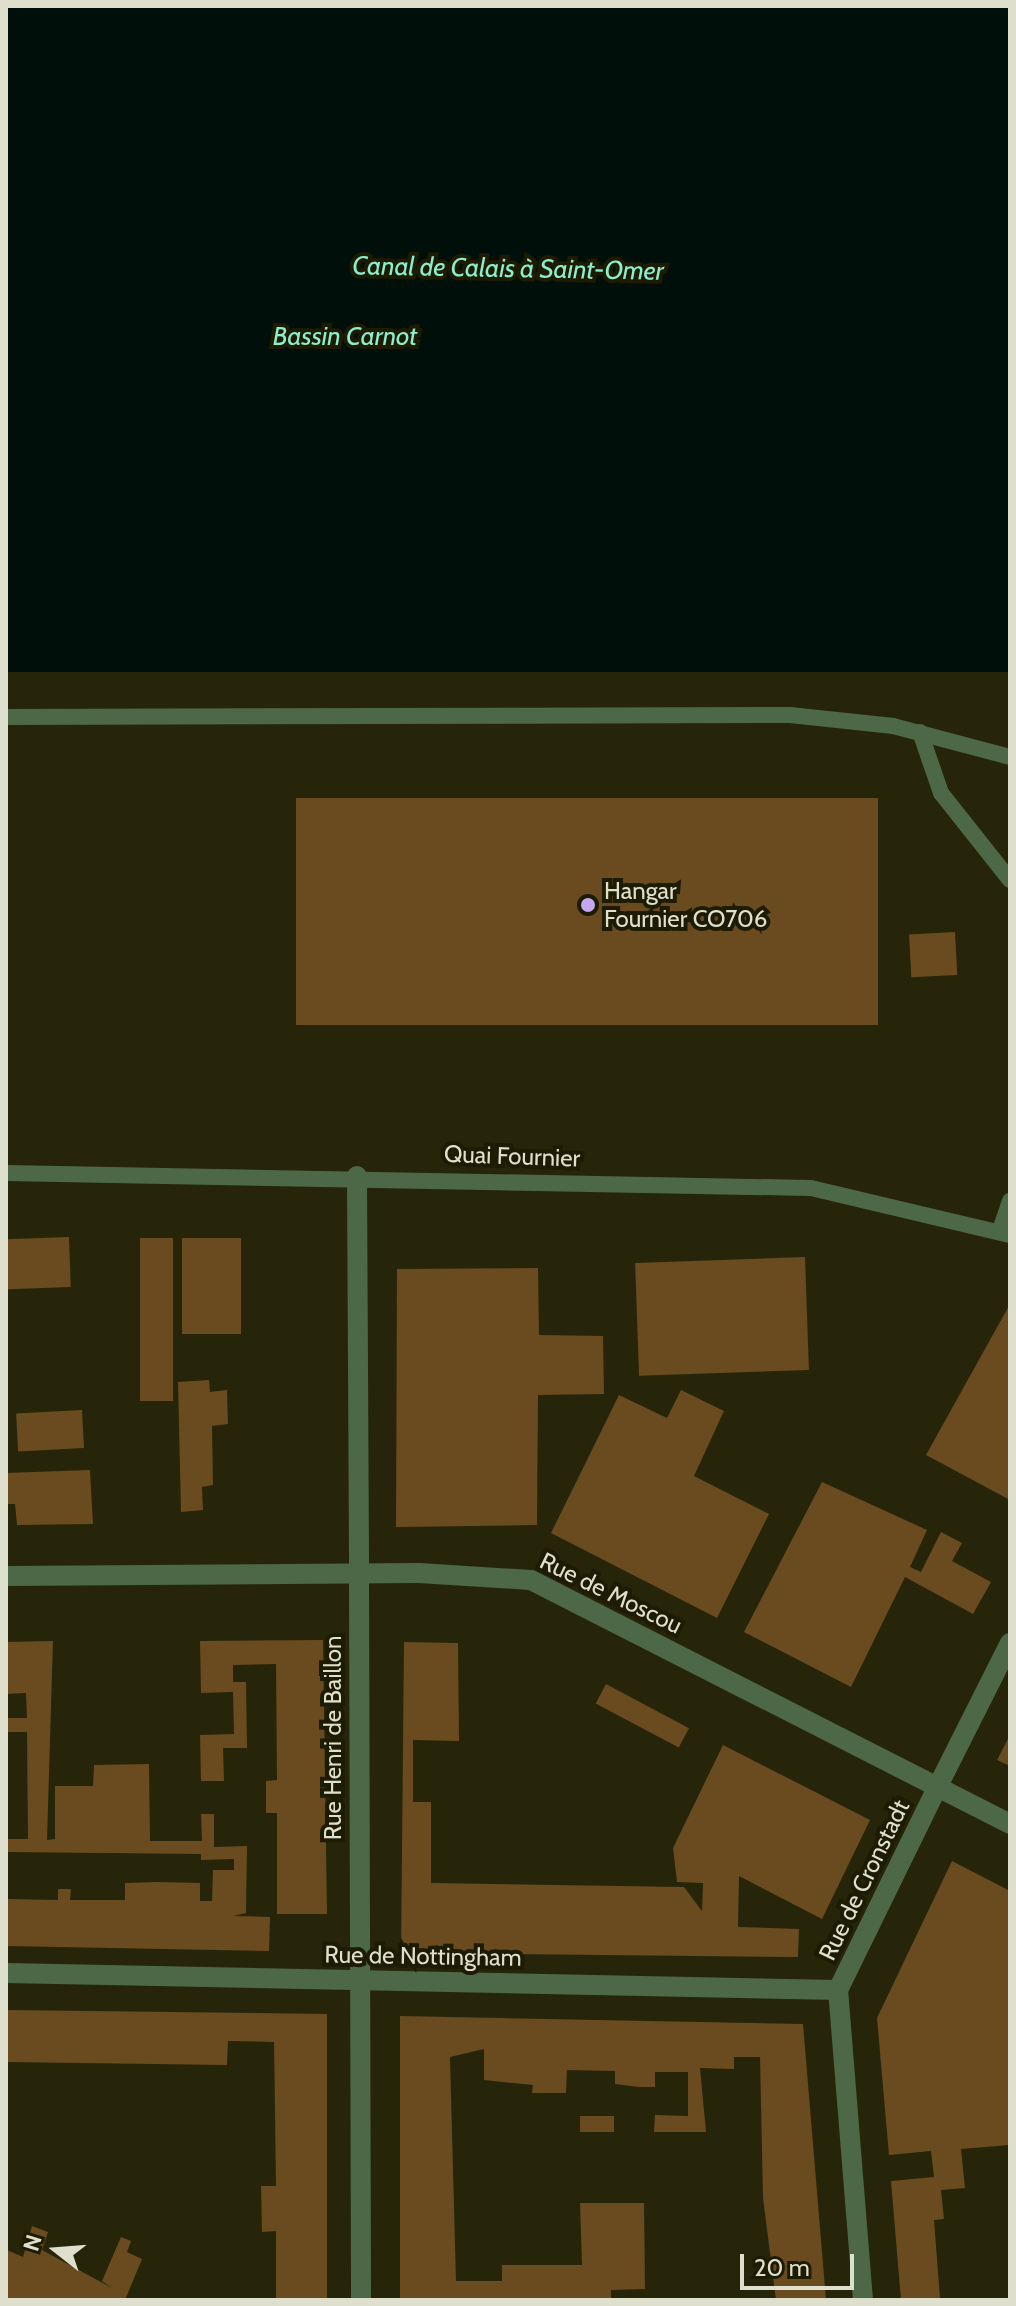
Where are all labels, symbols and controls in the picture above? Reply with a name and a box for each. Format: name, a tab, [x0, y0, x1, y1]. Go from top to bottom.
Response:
water label: Canal de Calais à Saint-Omer	[352, 251, 664, 287]
water label: Bassin Carnot	[273, 321, 417, 353]
place label: Hangar Fournier CO706	[604, 877, 767, 933]
marker: Hangar Fournier CO706	[579, 896, 597, 914]
street label: Quai Fournier	[443, 1139, 581, 1173]
street label: Rue de Moscou	[535, 1546, 687, 1640]
street label: Rue Henri de Baillon	[319, 1636, 347, 1840]
street label: Rue de Cronstadt	[813, 1795, 915, 1965]
street label: Rue de Nottingham	[324, 1940, 522, 1972]
north arrow	[16, 2210, 96, 2290]
text: N	[17, 2231, 48, 2254]
scale bar	[744, 2238, 858, 2288]
text: 20 m	[754, 2253, 810, 2282]

